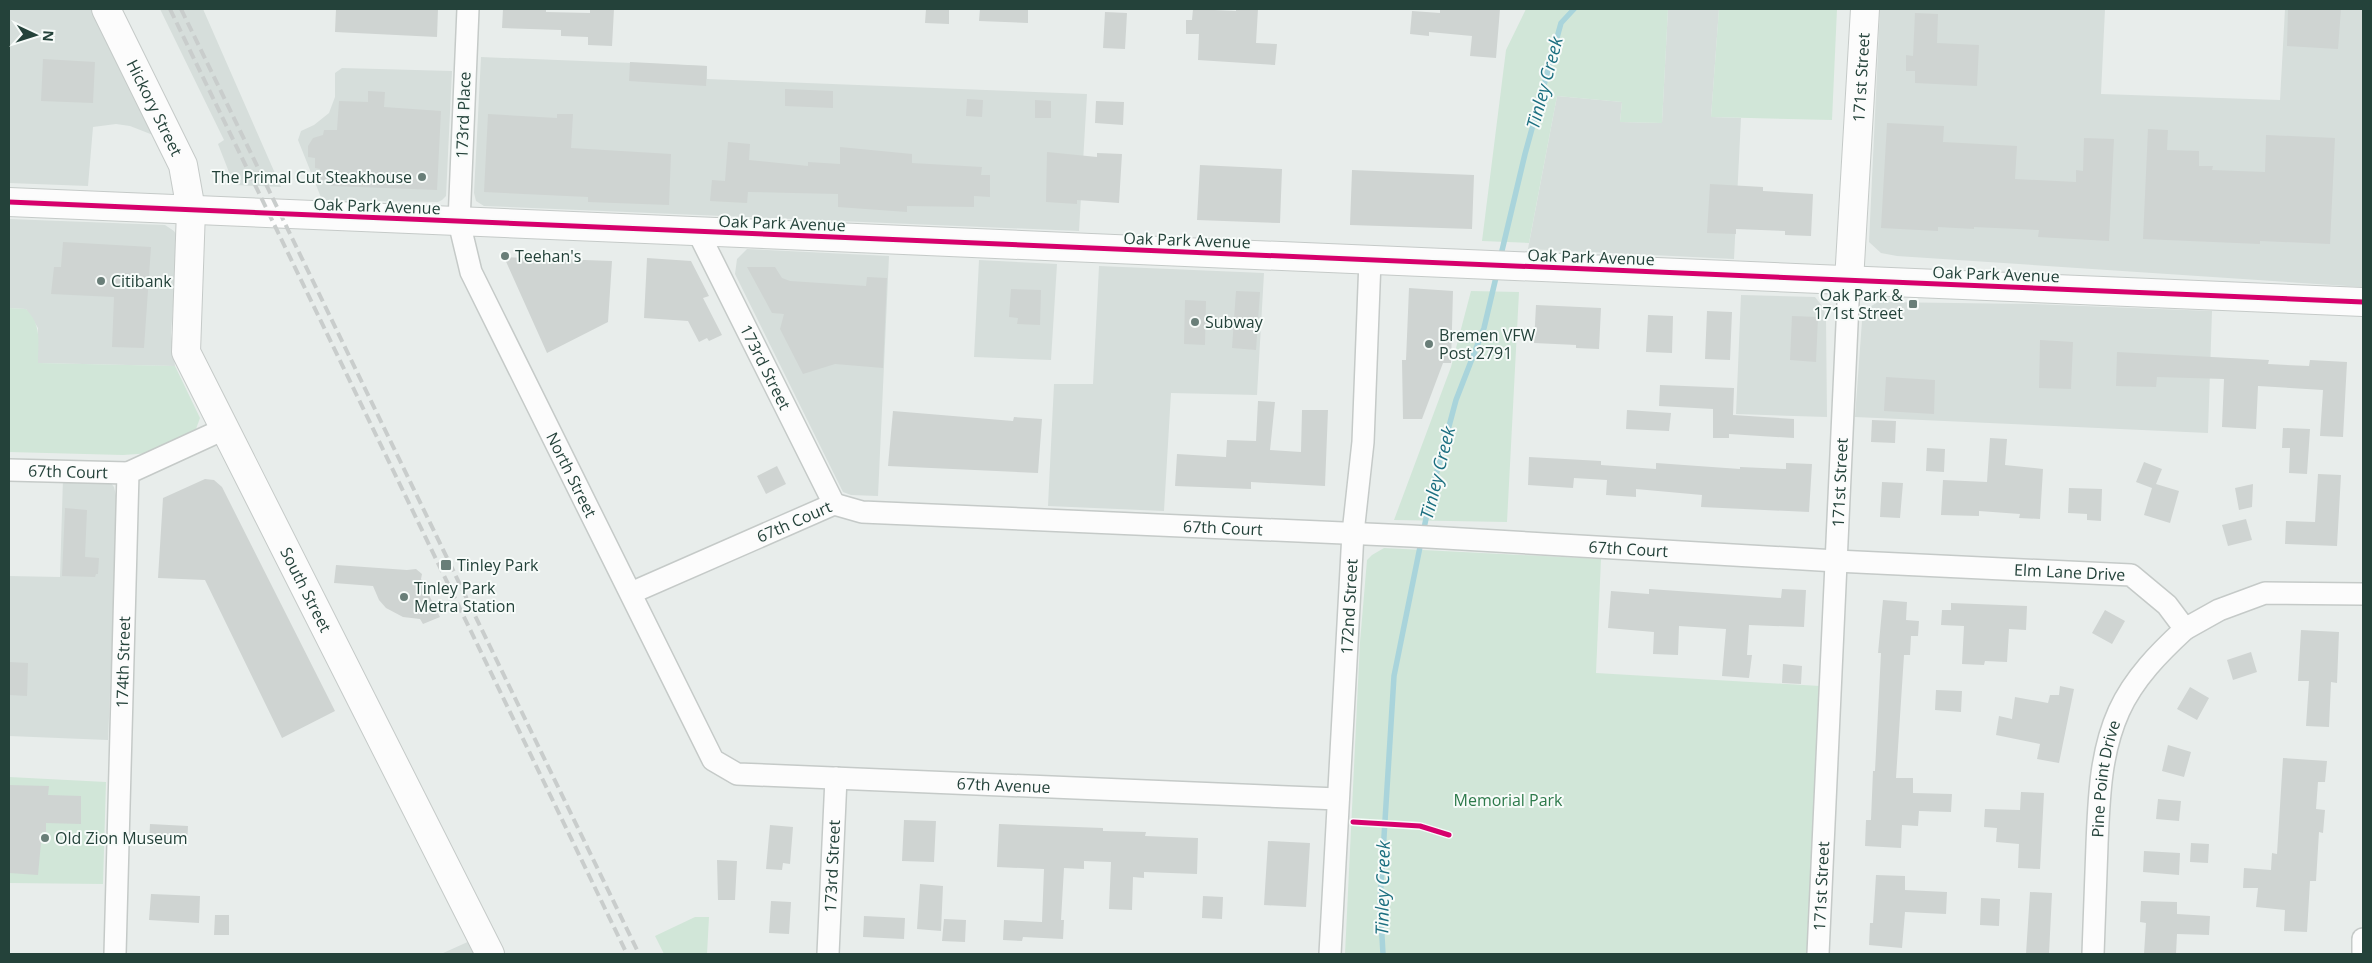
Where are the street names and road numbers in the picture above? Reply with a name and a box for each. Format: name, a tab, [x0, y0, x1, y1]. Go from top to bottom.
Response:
street label: 171st Street	[1847, 32, 1875, 123]
street label: Hickory Street	[122, 56, 188, 160]
street label: 173rd Place	[450, 71, 476, 159]
street label: Oak Park Avenue	[313, 193, 441, 219]
street label: Oak Park Avenue	[718, 210, 846, 236]
street label: Oak Park Avenue	[1123, 227, 1251, 253]
street label: Oak Park Avenue	[1527, 244, 1655, 270]
street label: Oak Park Avenue	[1932, 261, 2060, 287]
street label: 173rd Street	[735, 321, 796, 414]
street label: North Street	[541, 428, 602, 521]
street label: 171st Street	[1827, 437, 1853, 528]
street label: 67th Court	[28, 459, 108, 483]
street label: 67th Court	[753, 495, 835, 548]
street label: 67th Court	[1183, 515, 1263, 541]
street label: 67th Court	[1588, 535, 1669, 562]
street label: South Street	[275, 543, 337, 636]
street label: 172nd Street	[1335, 558, 1363, 655]
street label: Elm Lane Drive	[2014, 558, 2126, 586]
street label: 174th Street	[111, 616, 135, 708]
street label: Pine Point Drive	[2086, 717, 2125, 838]
street label: 67th Avenue	[956, 772, 1051, 798]
street label: 173rd Street	[819, 819, 845, 913]
street label: 171st Street	[1808, 840, 1834, 931]

